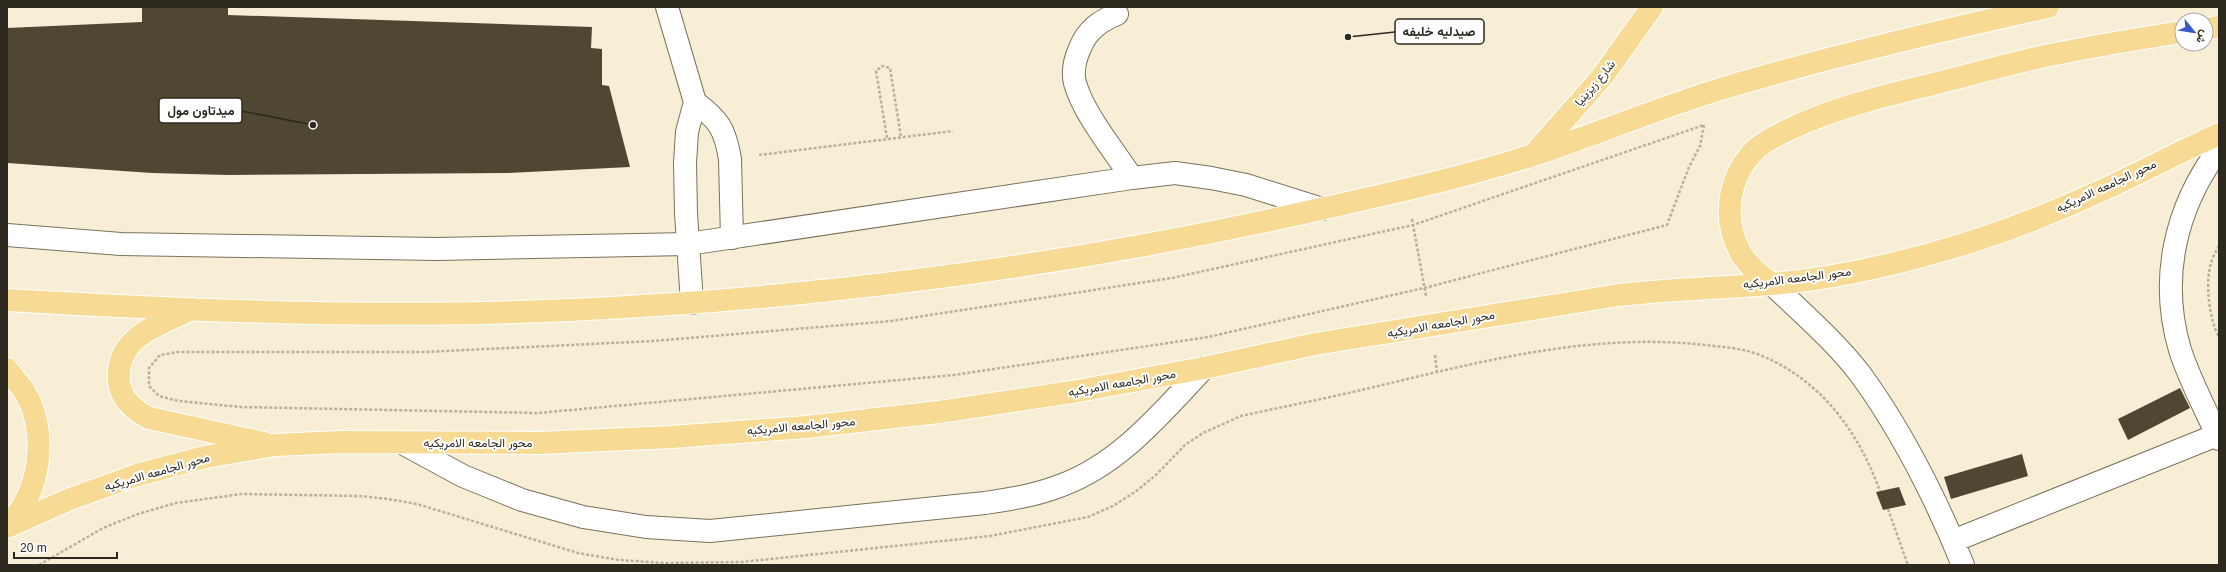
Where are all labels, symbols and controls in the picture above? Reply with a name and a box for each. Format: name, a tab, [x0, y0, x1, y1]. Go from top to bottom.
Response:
north arrow	[2174, 12, 2214, 52]
callout: صيدليه خليفه	[1395, 19, 1484, 44]
text: صيدليه خليفه	[1403, 24, 1476, 39]
text: ش	[2193, 28, 2211, 46]
street label: شارع زيزينيا	[1572, 57, 1620, 110]
callout: ميدتاون مول	[159, 98, 242, 123]
text: ميدتاون مول	[167, 103, 235, 119]
street label: محور الجامعه الامريكيه	[2054, 157, 2159, 216]
street label: محور الجامعه الامريكيه	[1742, 264, 1852, 293]
street label: محور الجامعه الامريكيه	[1386, 308, 1496, 341]
street label: محور الجامعه الامريكيه	[1067, 367, 1177, 400]
street label: محور الجامعه الامريكيه	[746, 414, 856, 439]
street label: محور الجامعه الامريكيه	[424, 436, 532, 451]
street label: محور الجامعه الامريكيه	[103, 450, 212, 495]
scale bar	[14, 534, 117, 560]
text: 20 m	[20, 541, 47, 555]

